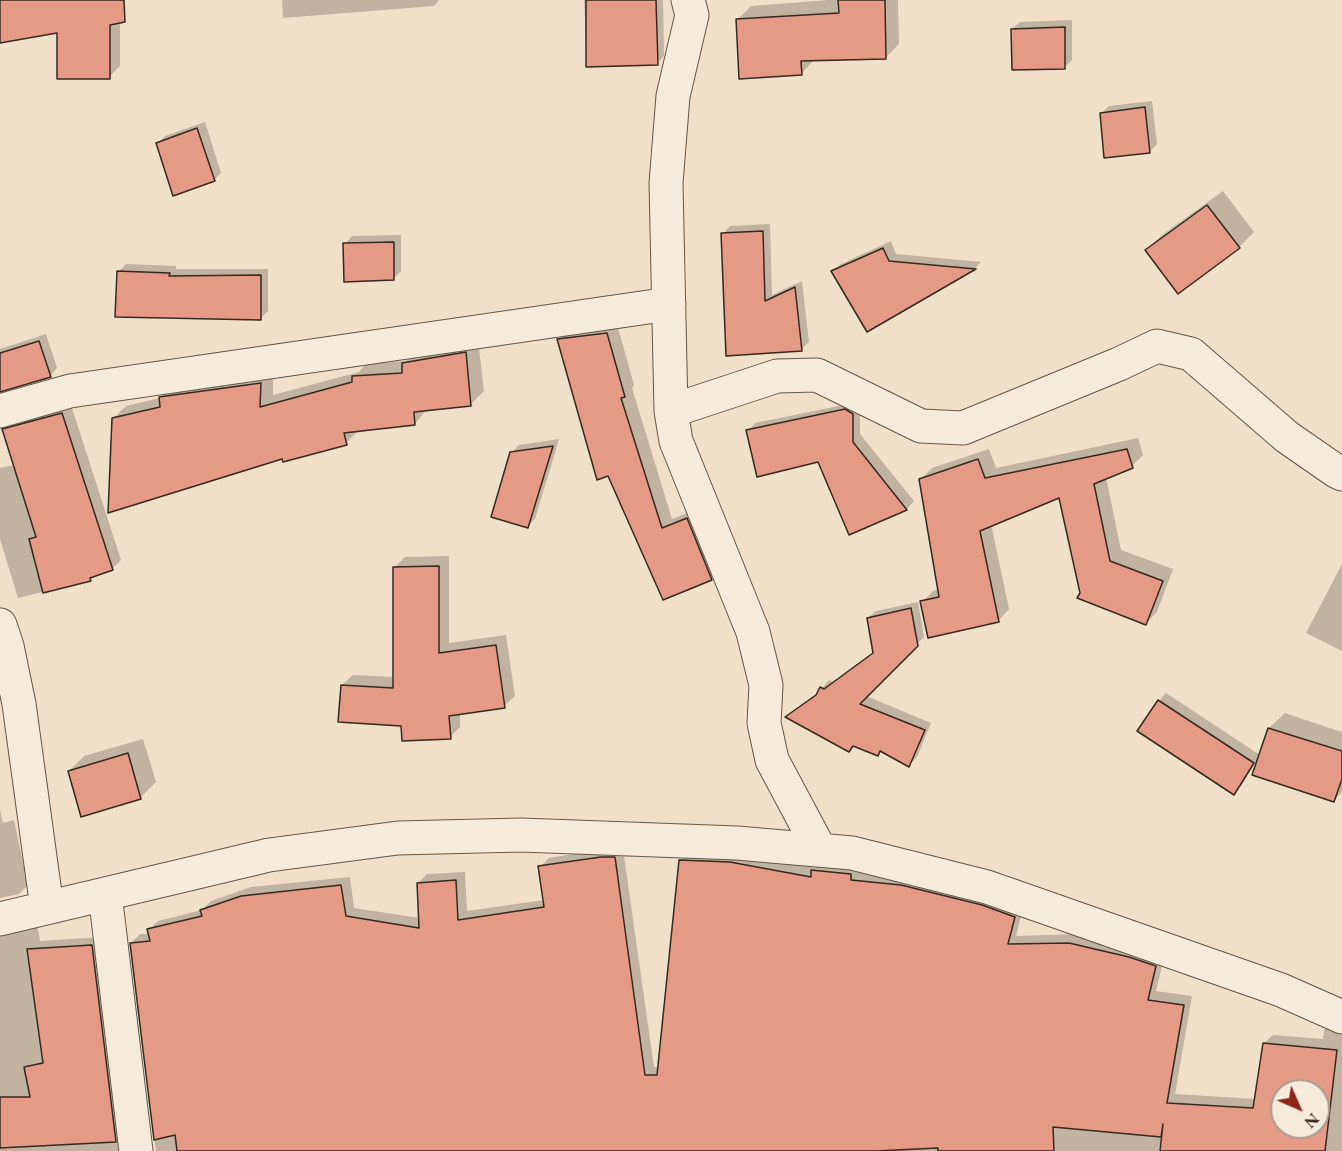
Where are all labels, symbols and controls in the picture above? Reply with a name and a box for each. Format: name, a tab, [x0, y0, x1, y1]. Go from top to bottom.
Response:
north arrow	[1270, 1079, 1330, 1139]
text: N	[1300, 1109, 1324, 1133]

